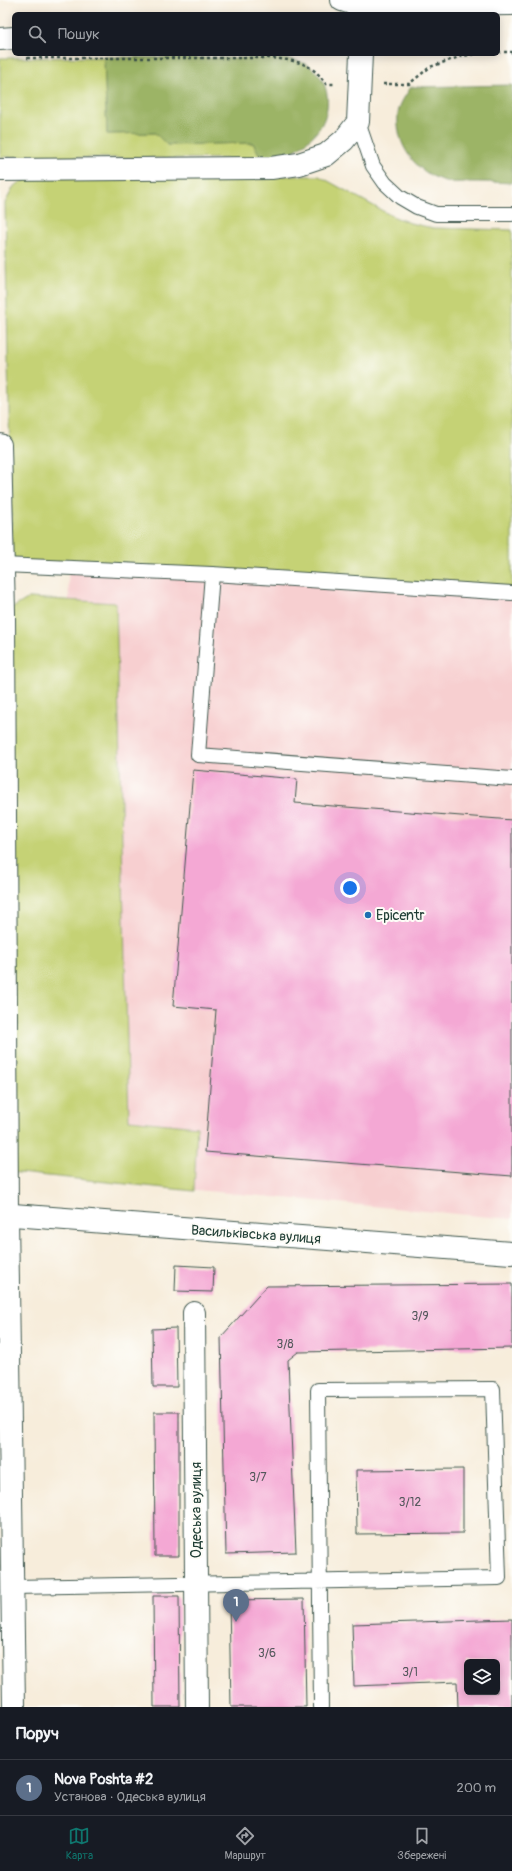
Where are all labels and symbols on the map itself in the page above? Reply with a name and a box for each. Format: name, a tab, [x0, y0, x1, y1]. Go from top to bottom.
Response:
your location	[340, 878, 360, 898]
place label: Epicentr	[376, 907, 425, 924]
marker: Epicentr	[363, 910, 373, 920]
street label: Васильківська вулиця	[190, 1221, 322, 1248]
house number: 3/9	[411, 1309, 429, 1324]
house number: 3/8	[276, 1337, 294, 1352]
street label: Одеська вулиця	[188, 1462, 205, 1558]
house number: 3/7	[249, 1470, 267, 1485]
house number: 3/12	[399, 1495, 421, 1510]
pin: 1	[223, 1589, 249, 1622]
house number: 3/6	[258, 1646, 276, 1661]
house number: 3/1	[402, 1665, 418, 1680]

